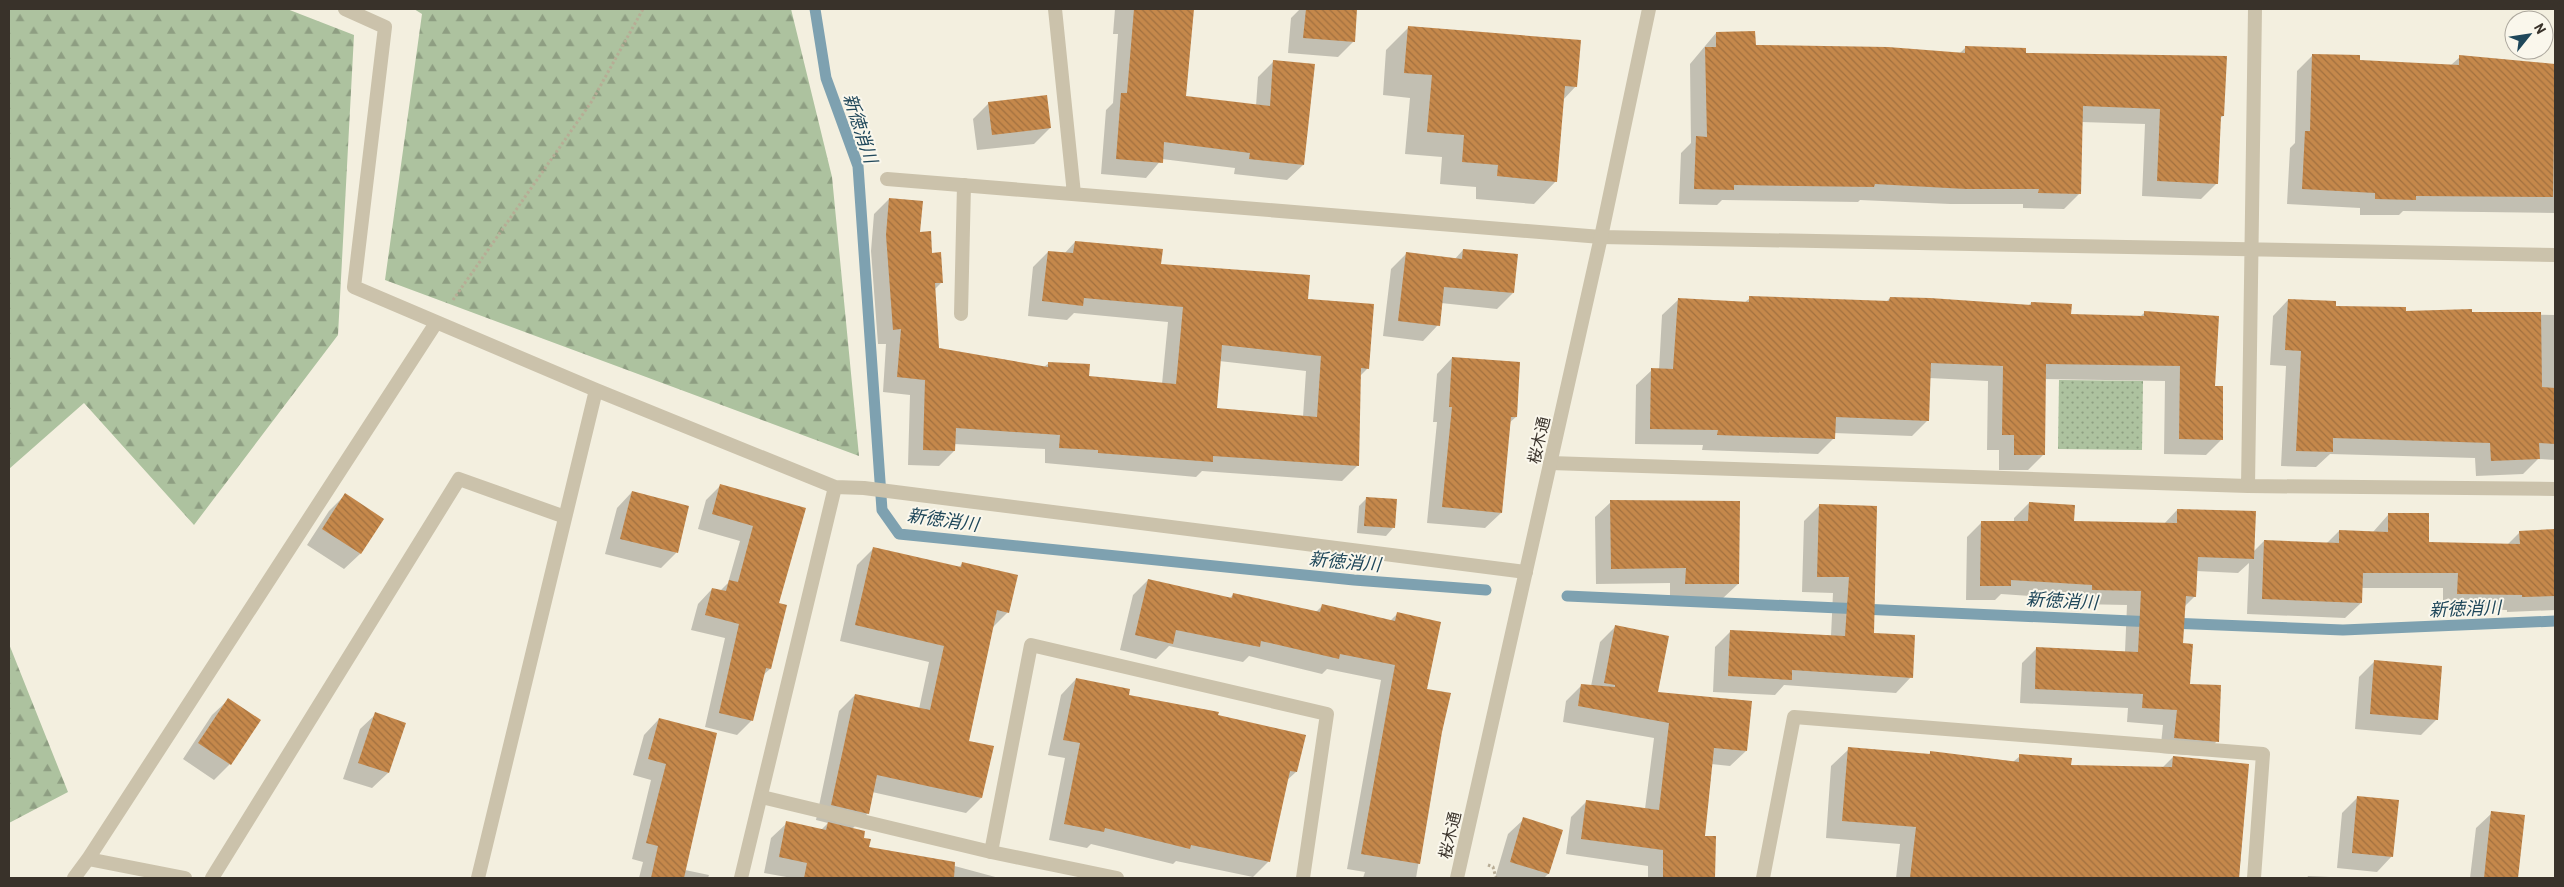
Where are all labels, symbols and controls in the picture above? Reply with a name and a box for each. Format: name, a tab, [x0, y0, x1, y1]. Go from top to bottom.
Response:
north arrow	[2504, 10, 2554, 60]
text: N	[2531, 20, 2550, 37]
water label: 新徳消川	[839, 90, 883, 168]
street label: 桜木通	[1523, 414, 1553, 466]
water label: 新徳消川	[906, 503, 982, 535]
water label: 新徳消川	[1308, 547, 1384, 575]
water label: 新徳消川	[2025, 587, 2101, 613]
water label: 新徳消川	[2429, 596, 2503, 620]
street label: 桜木通	[1434, 809, 1464, 861]

